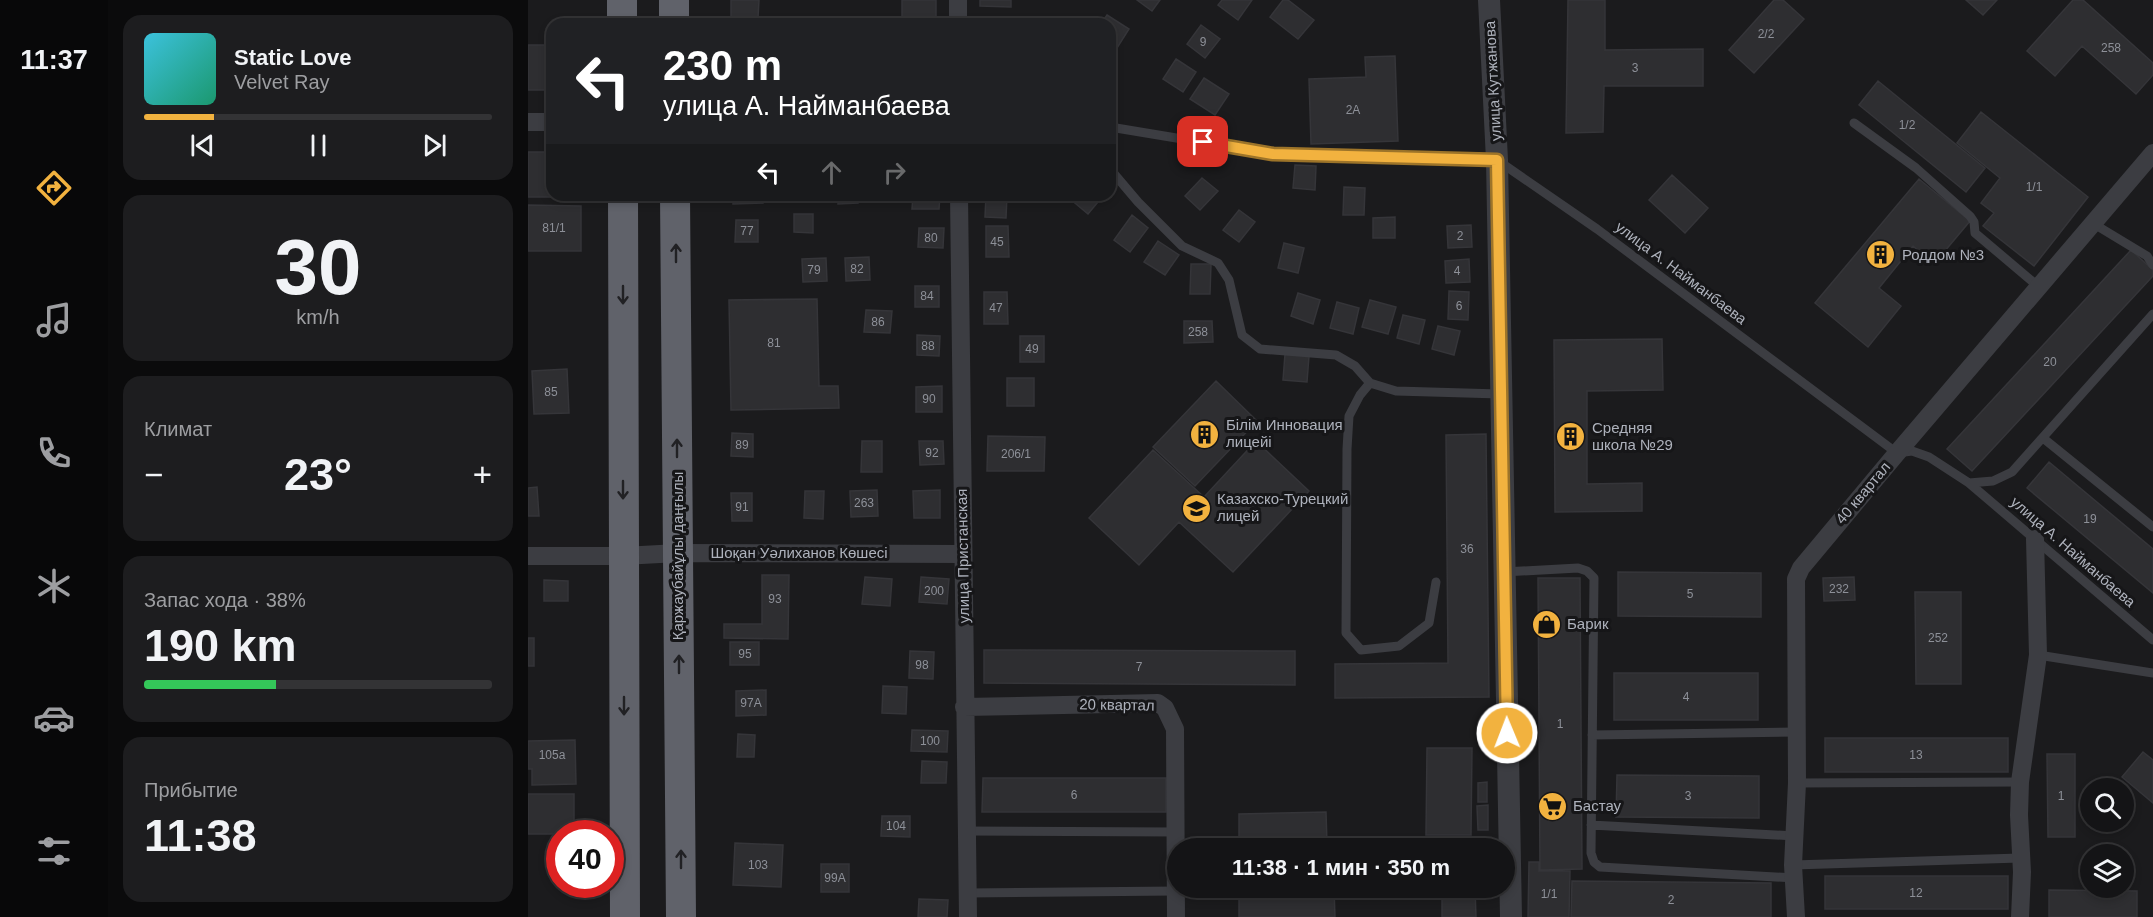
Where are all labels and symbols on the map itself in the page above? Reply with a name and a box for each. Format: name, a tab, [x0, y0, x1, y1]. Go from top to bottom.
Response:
street label: улица Кутжанова	[1481, 20, 1504, 141]
house number: 2/2	[1758, 27, 1775, 41]
house number: 9	[1200, 35, 1207, 49]
house number: 258	[2101, 41, 2121, 55]
house number: 3	[1632, 61, 1639, 75]
house number: 2A	[1346, 103, 1360, 117]
pin	[1177, 116, 1228, 167]
house number: 1/2	[1899, 118, 1916, 132]
house number: 1/1	[2026, 180, 2043, 194]
street label: улица А. Найманбаева	[1613, 218, 1751, 328]
house number: 81/1	[542, 221, 566, 235]
house number: 77	[740, 224, 754, 238]
house number: 2	[1457, 229, 1464, 243]
house number: 80	[924, 231, 938, 245]
house number: 45	[990, 235, 1004, 249]
building icon: Роддом №3	[1865, 239, 1897, 271]
one-way arrow	[670, 243, 682, 263]
place label: Роддом №3	[1902, 246, 1984, 263]
house number: 82	[850, 262, 864, 276]
house number: 79	[807, 263, 821, 277]
house number: 4	[1454, 264, 1461, 278]
one-way arrow	[617, 285, 629, 305]
house number: 84	[920, 289, 934, 303]
house number: 6	[1456, 299, 1463, 313]
house number: 47	[989, 301, 1003, 315]
house number: 86	[871, 315, 885, 329]
house number: 258	[1188, 325, 1208, 339]
house number: 81	[767, 336, 781, 350]
house number: 88	[921, 339, 935, 353]
house number: 49	[1025, 342, 1039, 356]
house number: 20	[2043, 355, 2057, 369]
house number: 85	[544, 385, 558, 399]
house number: 90	[922, 392, 936, 406]
place label: Білім Инновация лицейі	[1226, 416, 1343, 450]
building icon: Білім Инновация лицейі	[1189, 418, 1221, 450]
place label: Средняя школа №29	[1592, 419, 1673, 453]
building icon: Средняя школа №29	[1555, 421, 1587, 453]
one-way arrow	[672, 438, 683, 458]
house number: 89	[735, 438, 749, 452]
house number: 92	[925, 446, 939, 460]
house number: 206/1	[1001, 447, 1031, 461]
street label: 40 квартал	[1832, 458, 1893, 527]
street label: Қаржаубайұлы даңғылы	[669, 472, 686, 640]
one-way arrow	[617, 480, 629, 500]
street label: улица Пристанская	[953, 489, 972, 623]
place label: Казахско-Турецкий лицей	[1217, 490, 1348, 524]
school or university icon: Казахско-Турецкий лицей	[1180, 492, 1212, 524]
street label: улица А. Найманбаева	[2008, 493, 2140, 611]
house number: 263	[854, 496, 874, 510]
house number: 91	[735, 500, 749, 514]
house number: 19	[2083, 512, 2097, 526]
house number: 36	[1460, 542, 1474, 556]
street label: Шоқан Уәлиханов Көшесі	[710, 544, 888, 561]
house number: 232	[1829, 582, 1849, 596]
house number: 200	[924, 584, 944, 598]
house number: 5	[1687, 587, 1694, 601]
house number: 93	[768, 592, 782, 606]
shop icon: Барик	[1530, 608, 1562, 640]
place label: Барик	[1567, 615, 1609, 632]
house number: 252	[1928, 631, 1948, 645]
house number: 95	[738, 647, 752, 661]
one-way arrow	[673, 654, 685, 674]
house number: 98	[915, 658, 929, 672]
house number: 7	[1136, 660, 1143, 674]
house number: 4	[1683, 690, 1690, 704]
street label: 20 квартал	[1079, 695, 1155, 714]
one-way arrow	[618, 696, 630, 716]
house number: 97А	[740, 696, 762, 710]
position arrow	[1475, 701, 1539, 765]
house number: 1	[1557, 717, 1564, 731]
house number: 100	[920, 734, 940, 748]
house number: 105а	[539, 748, 566, 762]
house number: 13	[1909, 748, 1923, 762]
house number: 6	[1071, 788, 1078, 802]
house number: 3	[1685, 789, 1692, 803]
house number: 1	[2058, 789, 2065, 803]
supermarket icon: Бастау	[1536, 790, 1568, 822]
place label: Бастау	[1573, 797, 1622, 814]
house number: 104	[886, 819, 906, 833]
speed limit sign: 40	[546, 820, 624, 898]
one-way arrow	[675, 849, 687, 869]
house number: 103	[748, 858, 768, 872]
house number: 99A	[824, 871, 846, 885]
house number: 12	[1909, 886, 1923, 900]
house number: 1/1	[1541, 887, 1558, 901]
house number: 2	[1668, 893, 1675, 907]

